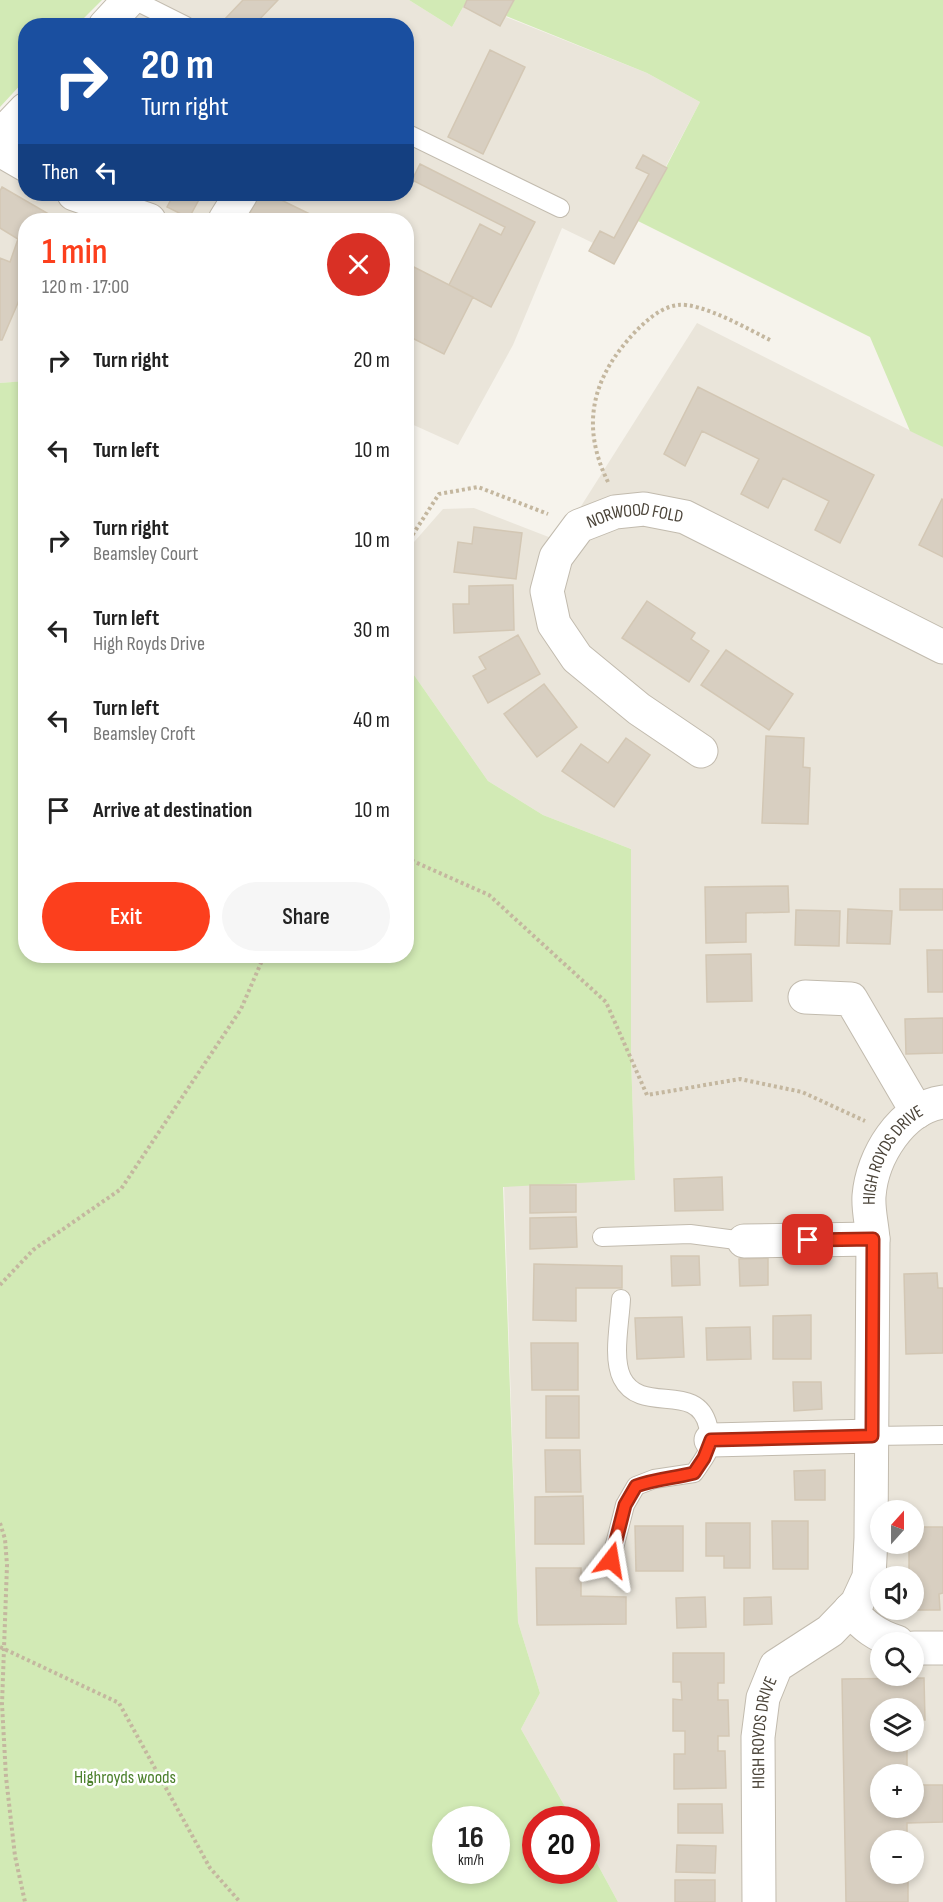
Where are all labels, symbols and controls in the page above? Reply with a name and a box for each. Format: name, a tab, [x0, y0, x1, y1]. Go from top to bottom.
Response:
text: 20 m	[141, 40, 214, 91]
icon: right	[42, 42, 120, 120]
text: Turn right	[141, 91, 228, 123]
icon: left	[90, 156, 123, 189]
text: Then	[42, 159, 78, 186]
text: 1 min	[42, 231, 107, 274]
button: close	[327, 233, 390, 296]
text: 120 m · 17:00	[42, 275, 129, 299]
icon: right	[42, 344, 75, 377]
text: Turn right	[93, 347, 169, 374]
text: 20 m	[354, 347, 390, 374]
icon: left	[42, 434, 75, 467]
text: Turn left	[93, 437, 159, 464]
text: 10 m	[355, 437, 390, 464]
street label: NORWOOD FOLD	[584, 499, 685, 533]
text: Turn right	[93, 515, 169, 542]
icon: right	[42, 524, 75, 557]
text: 10 m	[355, 527, 390, 554]
text: Beamsley Court	[93, 542, 198, 566]
text: Turn left	[93, 605, 159, 632]
icon: left	[42, 614, 75, 647]
text: 30 m	[353, 617, 390, 644]
text: High Royds Drive	[93, 632, 205, 656]
text: Turn left	[93, 695, 159, 722]
icon: left	[42, 704, 75, 737]
text: 40 m	[353, 707, 390, 734]
text: Beamsley Croft	[93, 722, 195, 746]
icon: arrive	[42, 794, 75, 827]
text: Arrive at destination	[93, 797, 252, 824]
text: 10 m	[355, 797, 390, 824]
button: Exit	[42, 882, 210, 951]
button: Share	[222, 882, 390, 951]
street label: HIGH ROYDS DRIVE	[859, 1101, 927, 1205]
pin	[782, 1214, 833, 1265]
icon: arrive	[791, 1223, 824, 1256]
north arrow	[870, 1500, 924, 1554]
map controls	[870, 1500, 924, 1884]
position arrow	[579, 1528, 643, 1592]
button: sound	[870, 1566, 924, 1620]
button: search	[870, 1632, 924, 1686]
street label: HIGH ROYDS DRIVE	[748, 1673, 782, 1789]
button: layers	[870, 1698, 924, 1752]
button: +	[870, 1764, 924, 1818]
park label: Highroyds woods	[74, 1767, 176, 1788]
speed limit sign: 20	[522, 1806, 600, 1884]
text: 16	[458, 1820, 484, 1856]
button: −	[870, 1830, 924, 1884]
text: km/h	[458, 1851, 484, 1870]

